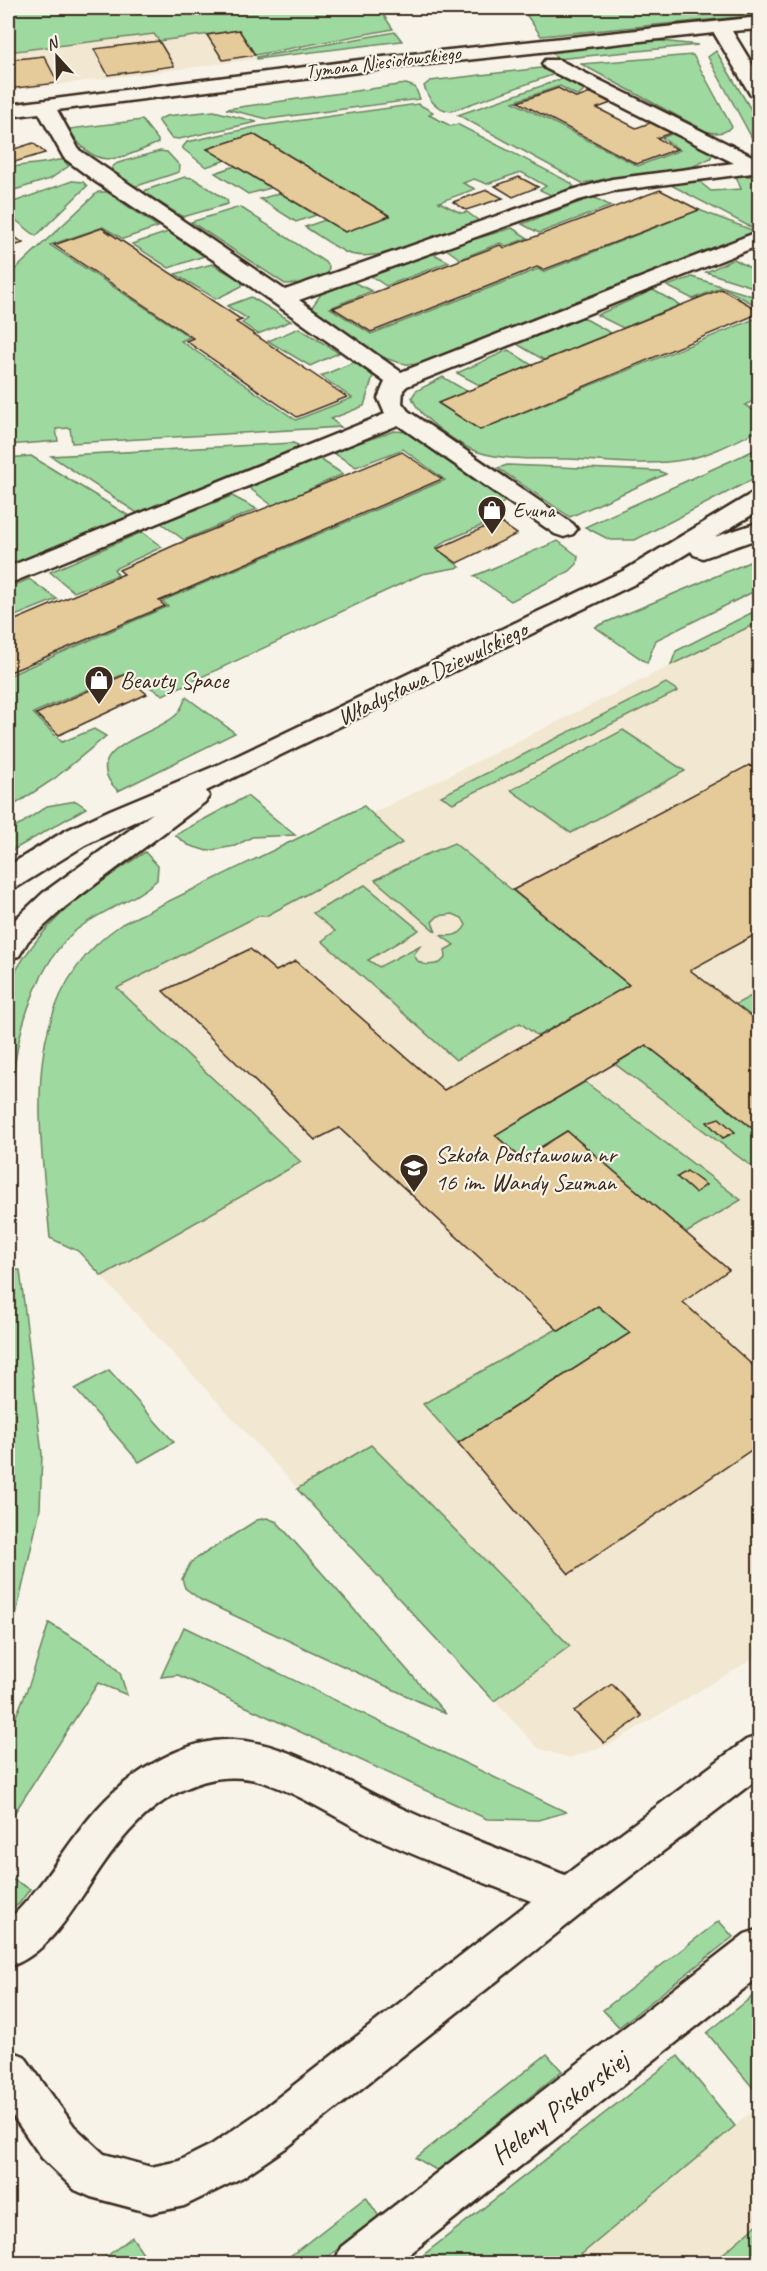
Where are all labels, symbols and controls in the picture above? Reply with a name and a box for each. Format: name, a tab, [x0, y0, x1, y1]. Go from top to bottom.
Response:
north arrow	[27, 27, 87, 87]
text: N	[43, 32, 63, 55]
street label: Tymona Niesiołowskiego	[304, 40, 463, 84]
shop icon: Evuna	[476, 494, 508, 536]
place label: Evuna	[513, 498, 556, 523]
street label: Władysława Dziewulskiego	[332, 613, 534, 732]
shop icon: Beauty Space	[83, 664, 115, 706]
place label: Beauty Space	[120, 665, 230, 695]
place label: Szkoła Podstawowa nr 16 im. Wandy Szuman	[435, 1139, 618, 1197]
school or university icon: Szkoła Podstawowa nr 16 im. Wandy Szuman	[398, 1152, 430, 1194]
street label: Heleny Piskorskiej	[483, 2040, 638, 2172]

